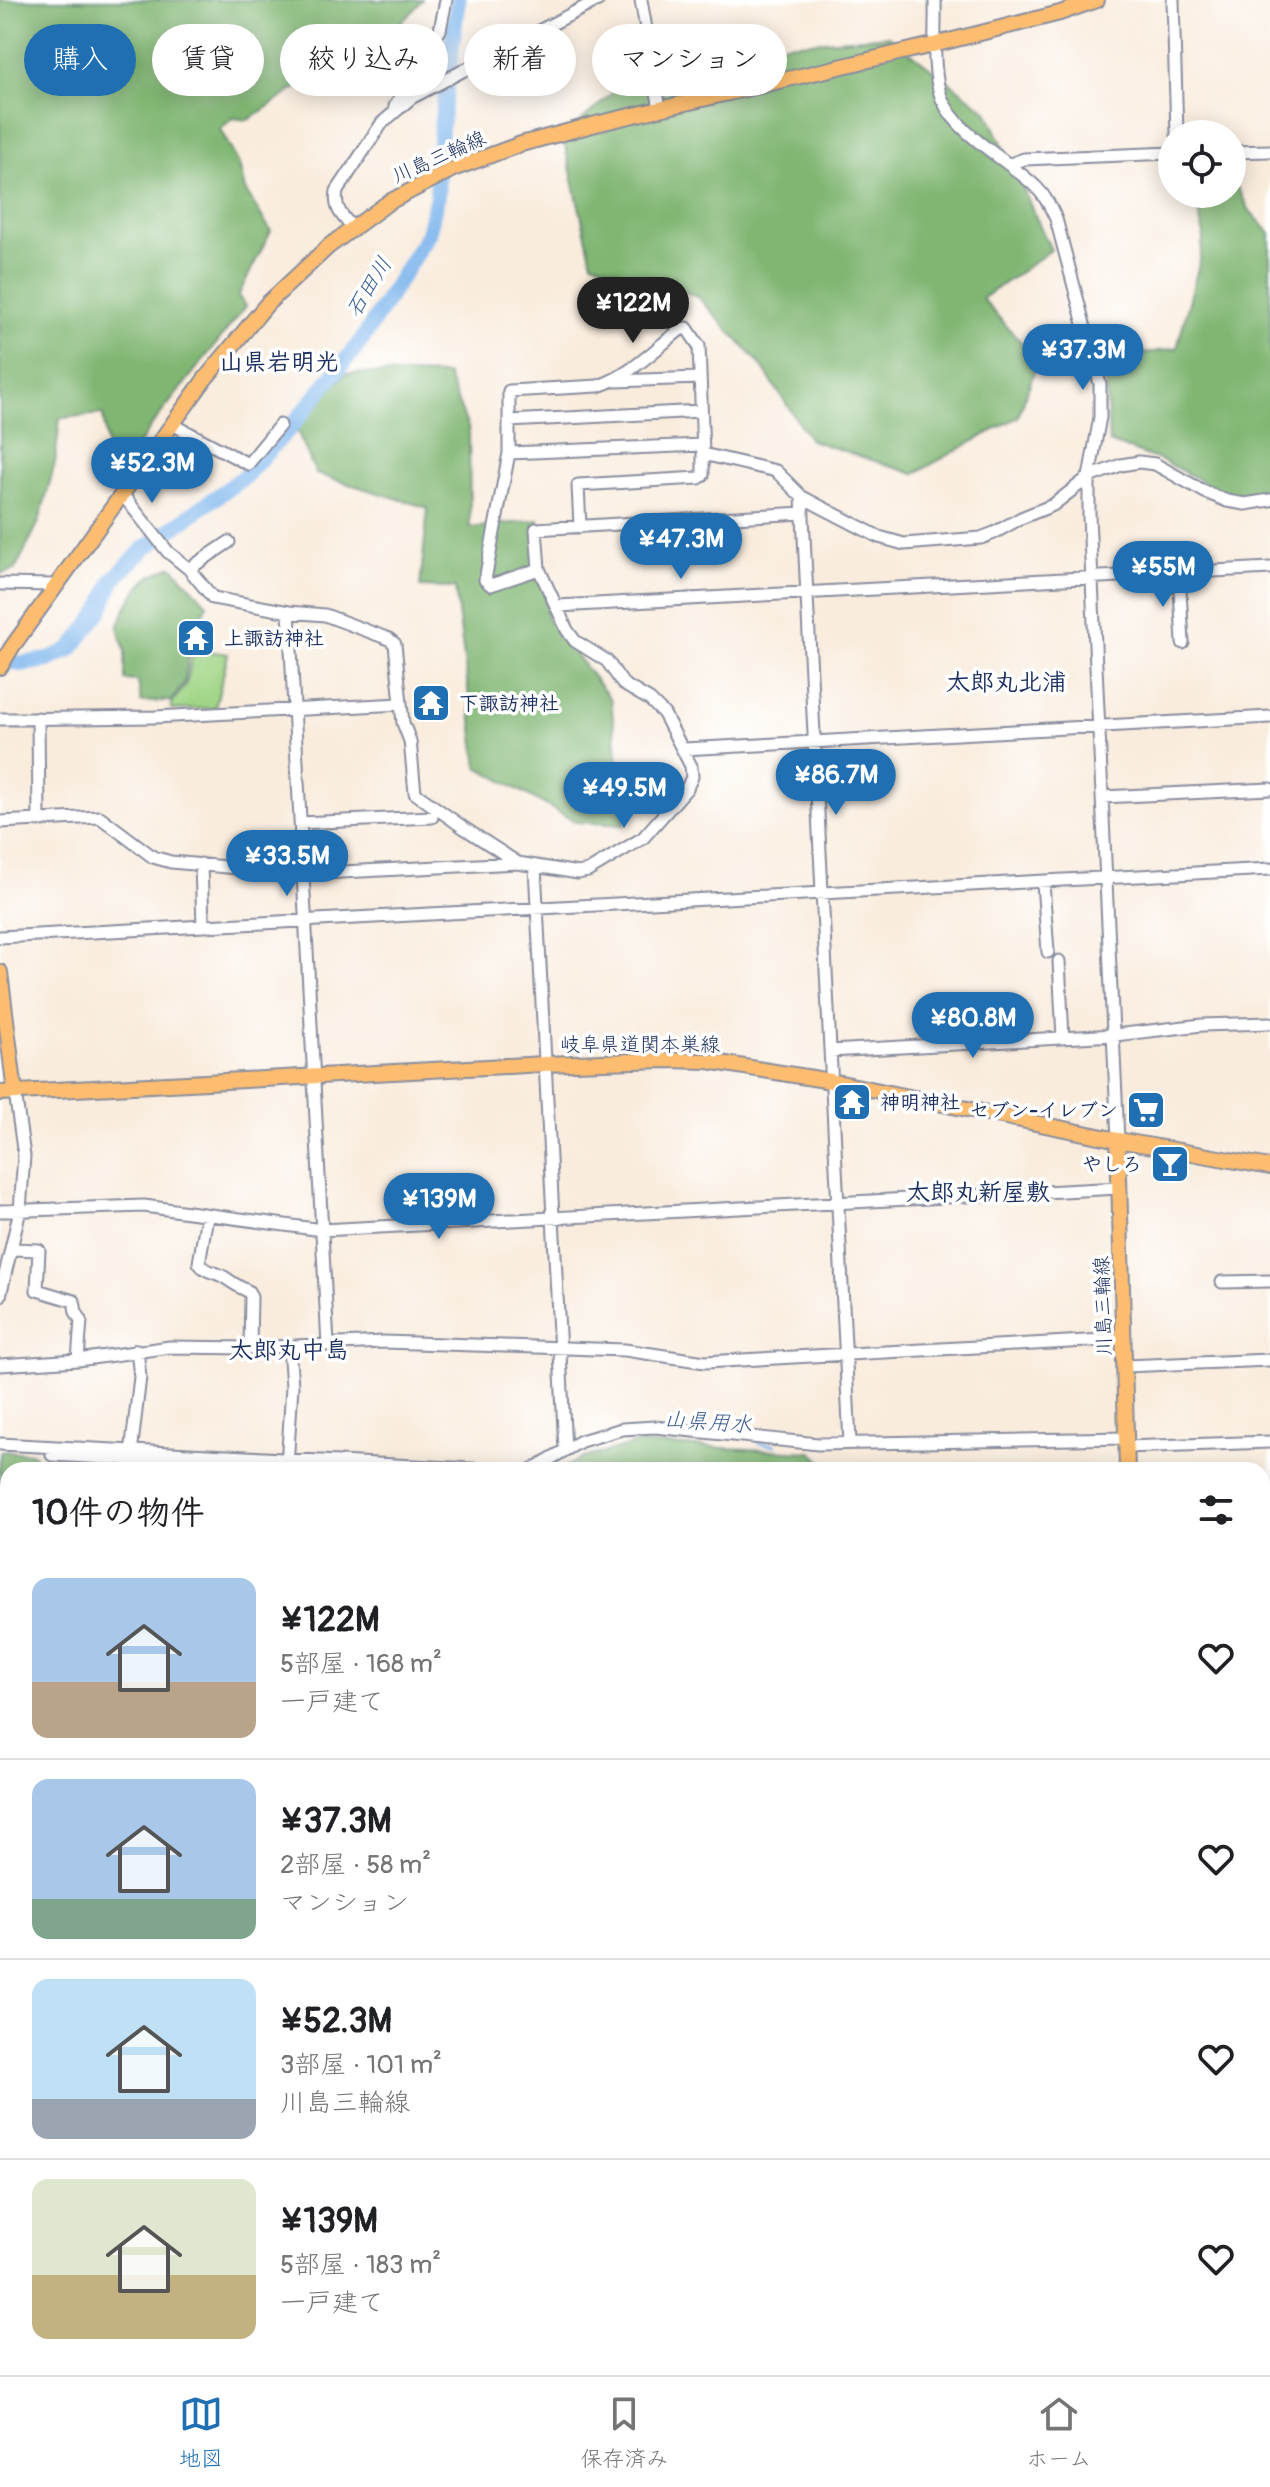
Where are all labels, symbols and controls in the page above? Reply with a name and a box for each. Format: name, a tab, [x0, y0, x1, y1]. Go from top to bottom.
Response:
chip: 購入	[24, 24, 136, 96]
chip: 賃貸	[152, 24, 264, 96]
chip: 絞り込み	[280, 24, 448, 96]
chip: 新着	[464, 24, 576, 96]
chip: マンション	[592, 24, 787, 96]
map controls	[1158, 120, 1246, 208]
button: locate	[1158, 120, 1246, 208]
street label: 川島三輪線	[388, 125, 490, 189]
water label: 石田川	[340, 252, 398, 322]
pin: ¥122M	[577, 277, 689, 345]
text: ¥122M	[595, 287, 671, 319]
pin: ¥37.3M	[1018, 324, 1148, 392]
text: ¥37.3M	[1040, 334, 1126, 366]
district label: 山県岩明光	[219, 348, 339, 377]
pin: ¥52.3M	[87, 437, 217, 505]
text: ¥52.3M	[109, 447, 195, 479]
pin: ¥47.3M	[616, 513, 746, 581]
text: ¥47.3M	[638, 523, 724, 555]
pin: ¥55M	[1116, 541, 1210, 609]
text: ¥55M	[1131, 551, 1195, 583]
temple icon: 上諏訪神社	[175, 617, 217, 659]
place label: 上諏訪神社	[224, 626, 324, 651]
district label: 太郎丸北浦	[946, 668, 1066, 697]
temple icon: 下諏訪神社	[410, 682, 452, 724]
place label: 下諏訪神社	[459, 691, 559, 716]
pin: ¥86.7M	[771, 749, 901, 817]
text: ¥86.7M	[794, 759, 878, 791]
pin: ¥49.5M	[559, 762, 689, 830]
text: ¥49.5M	[581, 772, 667, 804]
pin: ¥33.5M	[222, 830, 352, 898]
text: ¥33.5M	[244, 840, 330, 872]
pin: ¥80.8M	[908, 992, 1038, 1060]
text: ¥80.8M	[930, 1002, 1016, 1034]
street label: 岐阜県道関本巣線	[560, 1032, 720, 1057]
temple icon: 神明神社	[831, 1081, 873, 1123]
supermarket icon: セブン-イレブン	[1125, 1089, 1167, 1131]
place label: 神明神社	[880, 1090, 960, 1115]
place label: セブン-イレブン	[969, 1098, 1118, 1123]
bar icon: やしろ	[1149, 1143, 1191, 1185]
place label: やしろ	[1082, 1152, 1142, 1177]
pin: ¥139M	[383, 1173, 495, 1241]
district label: 太郎丸新屋敷	[906, 1178, 1050, 1207]
text: ¥139M	[402, 1183, 476, 1215]
street label: 川島三輪線	[1089, 1256, 1117, 1356]
district label: 太郎丸中島	[229, 1336, 349, 1365]
water label: 山県用水	[663, 1405, 753, 1439]
icon: filters	[1194, 1488, 1238, 1532]
text: 10件の物件	[32, 1492, 205, 1535]
text: ¥122M	[280, 1599, 379, 1642]
icon: home	[96, 1610, 192, 1706]
icon: heart	[1194, 1636, 1238, 1680]
text: 5部屋 · 168 m²	[280, 1648, 442, 1680]
text: 一戸建て	[280, 1686, 384, 1718]
text: ¥37.3M	[280, 1800, 391, 1843]
icon: home	[96, 1811, 192, 1907]
icon: heart	[1194, 1837, 1238, 1881]
text: 2部屋 · 58 m²	[280, 1849, 431, 1881]
text: マンション	[280, 1887, 409, 1919]
text: ¥52.3M	[280, 2000, 392, 2043]
icon: home	[96, 2011, 192, 2107]
icon: heart	[1194, 2037, 1238, 2081]
text: 3部屋 · 101 m²	[280, 2049, 442, 2081]
text: 川島三輪線	[280, 2087, 410, 2119]
text: ¥139M	[280, 2200, 378, 2243]
icon: home	[96, 2211, 192, 2307]
icon: heart	[1194, 2237, 1238, 2281]
text: 5部屋 · 183 m²	[280, 2249, 441, 2281]
text: 一戸建て	[280, 2287, 384, 2319]
tab: 地図	[179, 2392, 223, 2473]
tab: 保存済み	[580, 2392, 668, 2473]
tab: ホーム	[1026, 2392, 1091, 2473]

